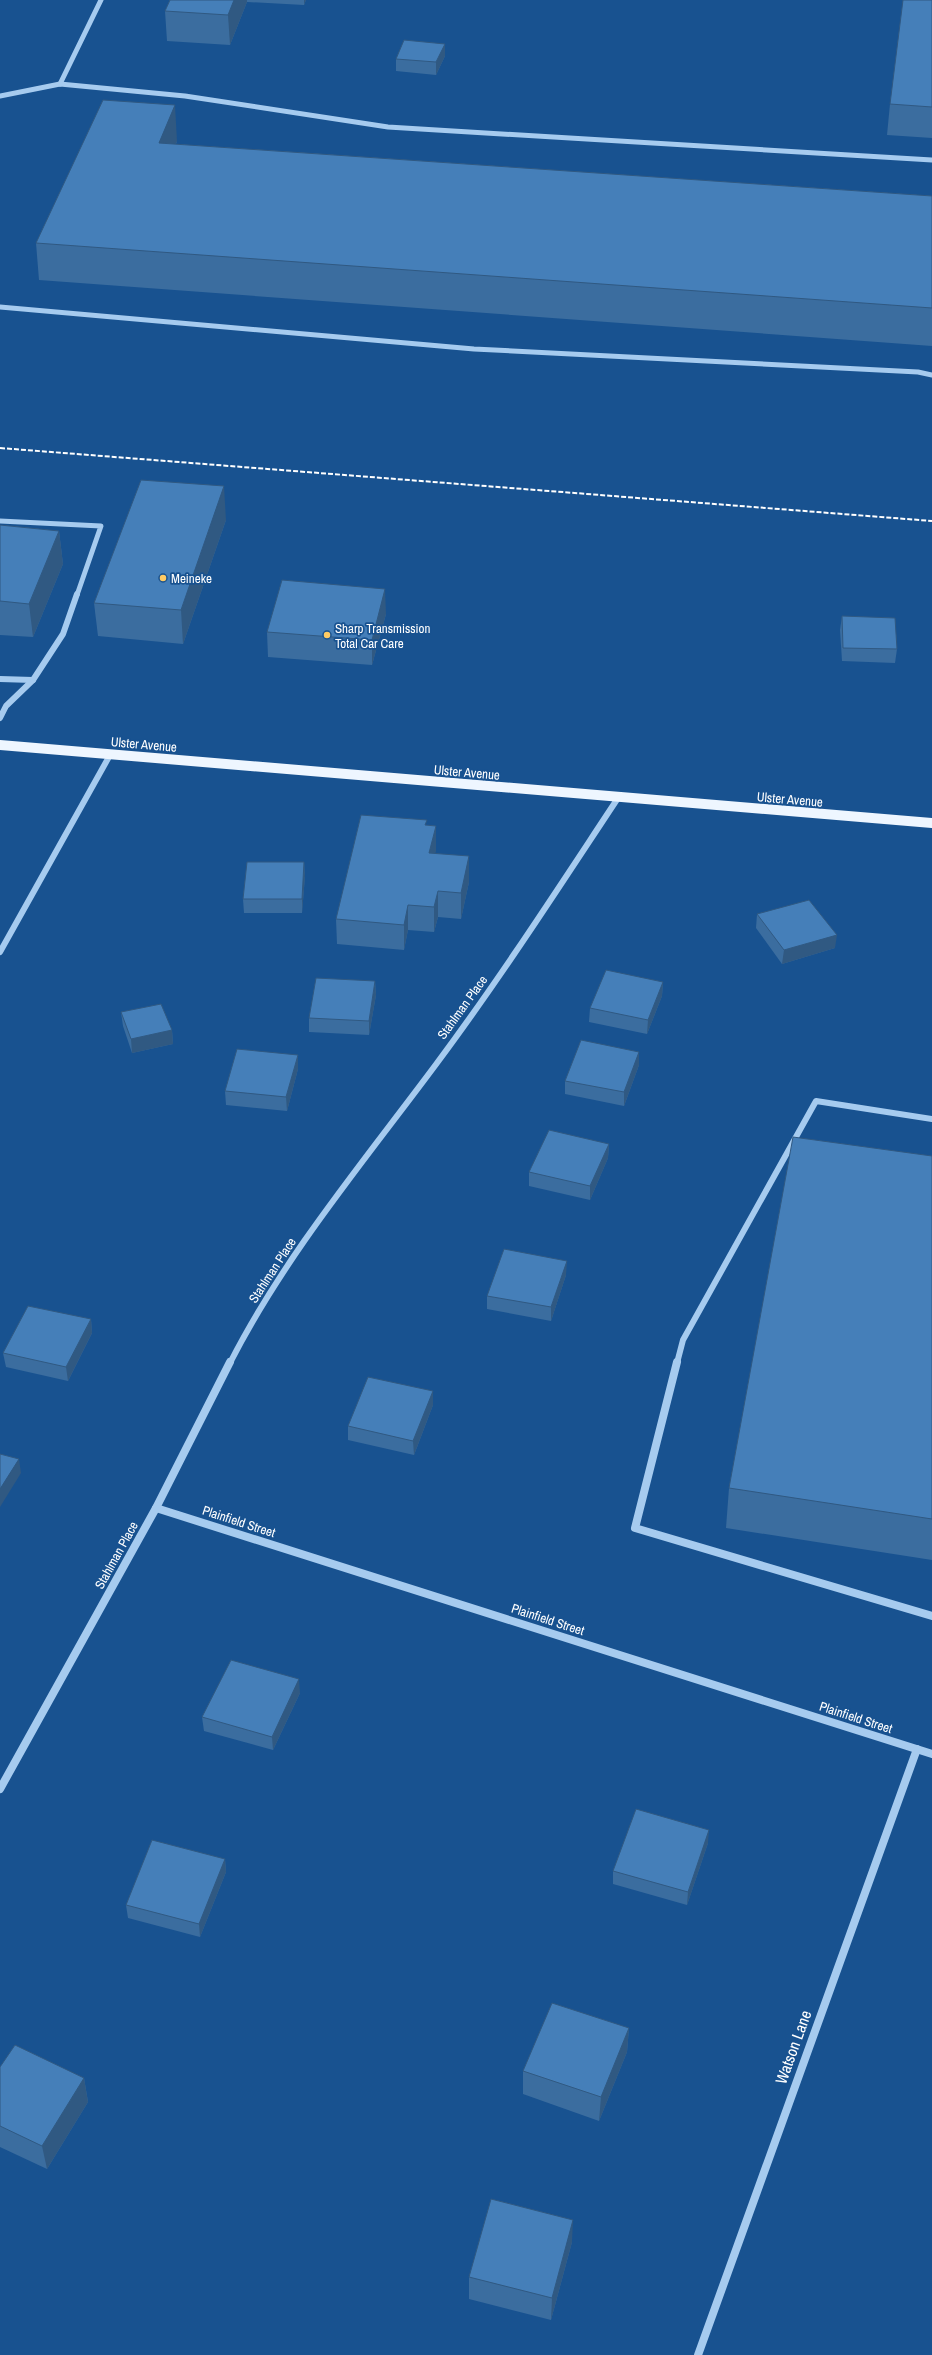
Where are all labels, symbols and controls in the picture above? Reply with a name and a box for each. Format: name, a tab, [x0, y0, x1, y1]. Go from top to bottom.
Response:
place label: Meineke	[171, 570, 212, 587]
marker: Meineke	[158, 573, 168, 583]
place label: Sharp Transmission Total Car Care	[335, 620, 430, 652]
marker: Sharp Transmission Total Car Care	[322, 630, 332, 640]
street label: Ulster Avenue	[110, 733, 178, 756]
street label: Ulster Avenue	[433, 761, 501, 784]
street label: Ulster Avenue	[756, 788, 824, 811]
street label: Stahlman Place	[434, 972, 491, 1042]
street label: Stahlman Place	[245, 1234, 300, 1306]
street label: Plainfield Street	[200, 1502, 278, 1541]
street label: Stahlman Place	[91, 1518, 142, 1592]
street label: Plainfield Street	[509, 1600, 587, 1639]
street label: Plainfield Street	[817, 1698, 895, 1737]
street label: Watson Lane	[770, 2007, 816, 2087]

